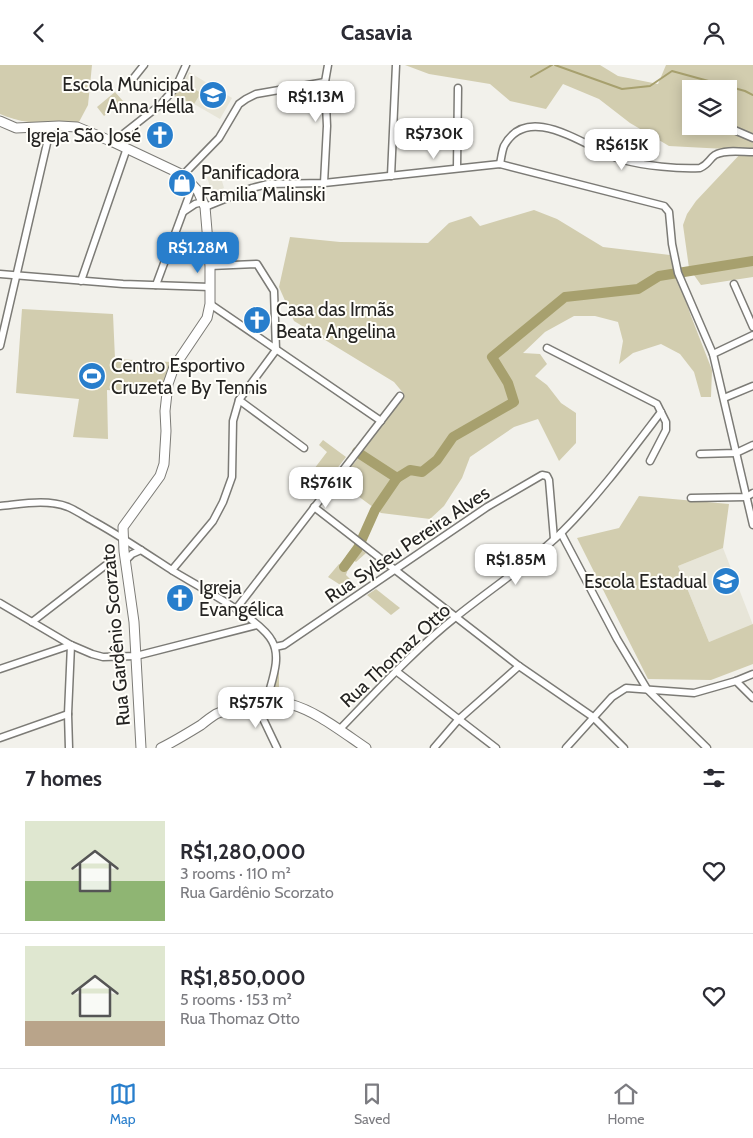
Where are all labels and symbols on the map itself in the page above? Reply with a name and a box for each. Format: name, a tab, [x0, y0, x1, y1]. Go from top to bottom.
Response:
place label: Escola Municipal Anna Hella	[62, 73, 195, 118]
school or university icon: Escola Municipal Anna Hella	[198, 80, 228, 110]
pin: R$1.13M	[270, 80, 362, 123]
pin: R$730K	[393, 117, 475, 160]
church icon: Igreja São José	[145, 120, 175, 150]
place label: Igreja São José	[27, 124, 141, 147]
pin: R$615K	[581, 129, 663, 171]
place label: Panificadora Familia Malinski	[201, 161, 326, 206]
shop icon: Panificadora Familia Malinski	[167, 168, 197, 198]
pin: R$1.28M	[152, 231, 244, 274]
place label: Casa das Irmãs Beata Angelina	[276, 298, 396, 343]
church icon: Casa das Irmãs Beata Angelina	[242, 305, 272, 335]
place label: Centro Esportivo Cruzeta e By Tennis	[111, 354, 267, 399]
sports icon: Centro Esportivo Cruzeta e By Tennis	[77, 361, 107, 391]
pin: R$761K	[285, 467, 367, 509]
street label: Rua Sylseu Pereira Alves	[321, 481, 494, 608]
street label: Rua Gardênio Scorzato	[96, 543, 135, 727]
pin: R$1.85M	[470, 543, 562, 586]
school or university icon: Escola Estadual	[711, 566, 741, 596]
place label: Escola Estadual	[584, 570, 708, 593]
place label: Igreja Evangélica	[199, 576, 284, 621]
church icon: Igreja Evangélica	[165, 583, 195, 613]
street label: Rua Thomaz Otto	[336, 598, 455, 712]
pin: R$757K	[215, 687, 297, 729]

